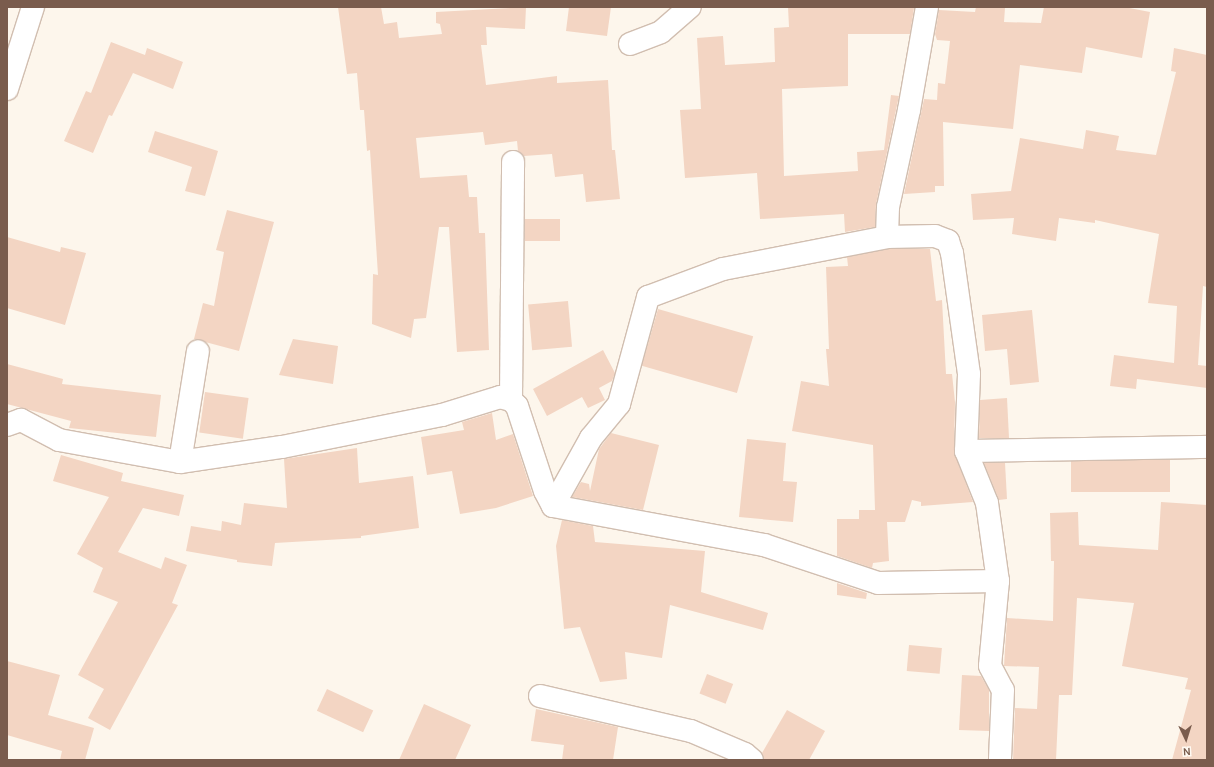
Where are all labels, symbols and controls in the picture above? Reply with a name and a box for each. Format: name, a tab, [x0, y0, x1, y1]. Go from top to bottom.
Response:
north arrow	[1166, 719, 1206, 759]
text: N	[1182, 745, 1191, 758]

